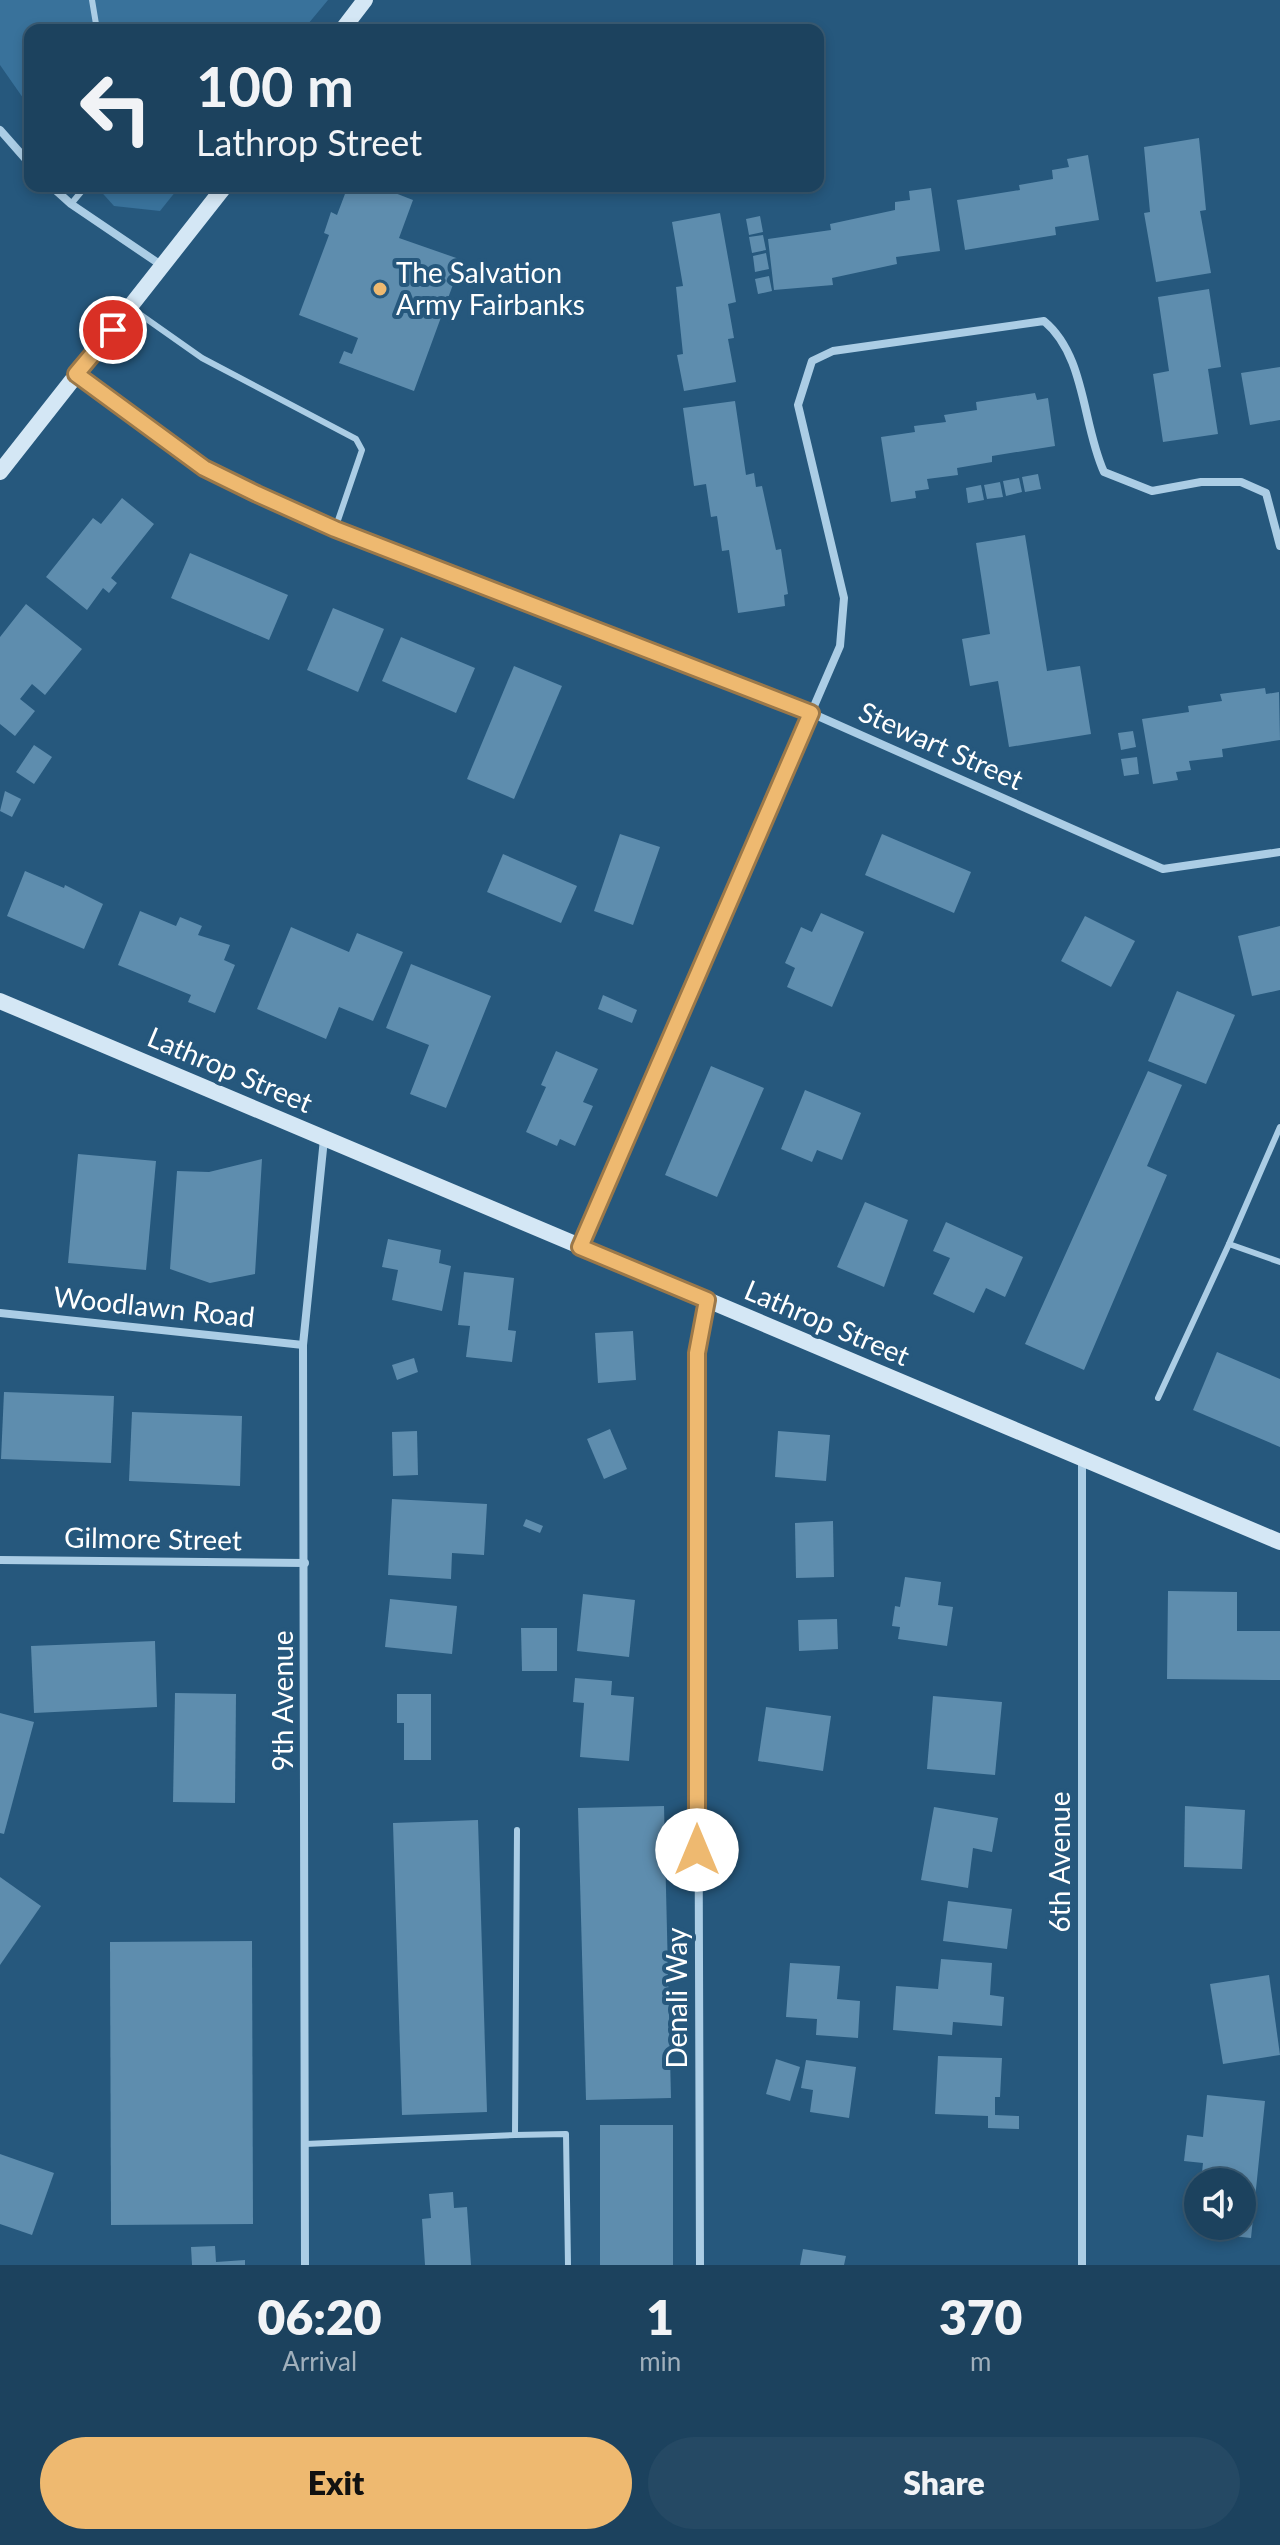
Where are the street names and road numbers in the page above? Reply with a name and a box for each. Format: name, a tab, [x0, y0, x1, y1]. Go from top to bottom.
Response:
street label: Stewart Street	[854, 694, 1029, 796]
street label: Lathrop Street	[143, 1019, 318, 1119]
street label: Lathrop Street	[740, 1272, 915, 1372]
street label: Woodlawn Road	[52, 1279, 256, 1333]
street label: Gilmore Street	[64, 1519, 242, 1557]
street label: 9th Avenue	[265, 1631, 299, 1771]
street label: 6th Avenue	[1042, 1792, 1076, 1932]
street label: Denali Way	[659, 1927, 693, 2068]

